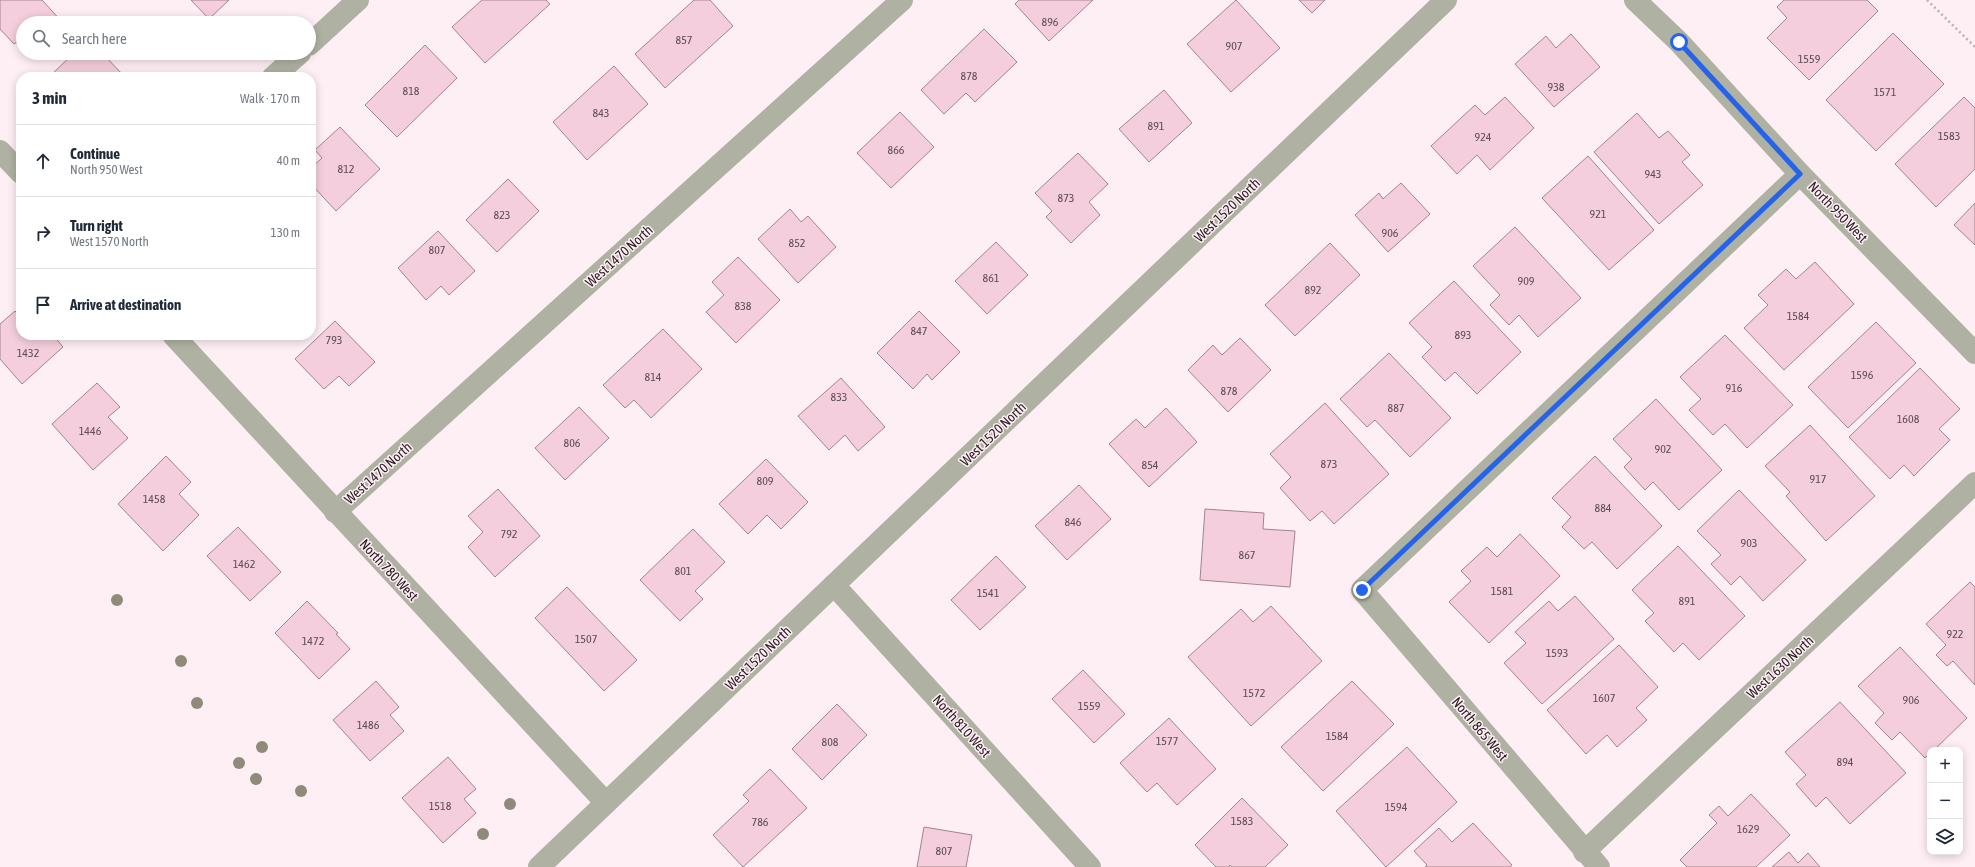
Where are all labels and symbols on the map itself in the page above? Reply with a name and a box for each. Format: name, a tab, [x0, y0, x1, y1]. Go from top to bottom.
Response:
house number: 896	[1042, 15, 1059, 29]
house number: 857	[676, 33, 693, 47]
route start	[1670, 33, 1688, 51]
house number: 907	[1226, 39, 1243, 53]
house number: 1559	[1798, 52, 1821, 66]
house number: 878	[961, 69, 978, 83]
house number: 938	[1548, 80, 1565, 94]
house number: 818	[403, 84, 420, 98]
house number: 1571	[1874, 85, 1897, 99]
house number: 843	[593, 106, 609, 120]
house number: 891	[1148, 119, 1165, 133]
house number: 1583	[1938, 129, 1960, 143]
house number: 924	[1475, 130, 1492, 144]
house number: 866	[888, 143, 905, 157]
house number: 812	[338, 162, 354, 176]
house number: 943	[1645, 167, 1661, 181]
street label: West 1520 North	[1191, 175, 1263, 245]
street label: North 950 West	[1805, 178, 1871, 246]
house number: 873	[1058, 191, 1074, 205]
house number: 921	[1590, 207, 1607, 221]
house number: 823	[494, 208, 510, 222]
street label: West 1470 North	[582, 222, 656, 290]
house number: 906	[1382, 226, 1399, 240]
house number: 852	[789, 236, 805, 250]
house number: 807	[429, 243, 446, 257]
house number: 861	[983, 271, 1000, 285]
house number: 909	[1518, 274, 1535, 288]
house number: 892	[1305, 283, 1321, 297]
house number: 838	[735, 299, 752, 313]
house number: 1584	[1787, 309, 1810, 323]
house number: 847	[911, 324, 928, 338]
house number: 893	[1455, 328, 1471, 342]
house number: 793	[326, 333, 342, 347]
house number: 1432	[17, 346, 39, 360]
house number: 1596	[1851, 368, 1874, 382]
house number: 814	[645, 370, 662, 384]
house number: 916	[1726, 381, 1743, 395]
house number: 878	[1221, 384, 1238, 398]
house number: 833	[831, 390, 847, 404]
street label: West 1520 North	[957, 399, 1029, 469]
house number: 887	[1388, 401, 1405, 415]
house number: 1608	[1897, 412, 1920, 426]
house number: 1446	[79, 424, 102, 438]
house number: 806	[564, 436, 581, 450]
street label: West 1470 North	[341, 439, 415, 507]
house number: 902	[1655, 442, 1671, 456]
house number: 873	[1321, 457, 1337, 471]
house number: 854	[1142, 458, 1159, 472]
house number: 917	[1810, 472, 1827, 486]
house number: 809	[757, 474, 774, 488]
house number: 1458	[143, 492, 166, 506]
house number: 884	[1595, 501, 1612, 515]
house number: 846	[1065, 515, 1082, 529]
house number: 792	[501, 527, 517, 541]
street label: North 780 West	[356, 536, 422, 604]
house number: 903	[1741, 536, 1757, 550]
house number: 867	[1239, 548, 1256, 562]
house number: 1462	[233, 557, 255, 571]
house number: 801	[675, 564, 692, 578]
route end	[1353, 581, 1371, 599]
house number: 1581	[1491, 584, 1514, 598]
house number: 1541	[977, 586, 1000, 600]
house number: 891	[1679, 594, 1696, 608]
street label: West 1520 North	[722, 623, 794, 693]
house number: 922	[1947, 627, 1963, 641]
house number: 1507	[575, 632, 598, 646]
street label: West 1630 North	[1744, 632, 1816, 702]
house number: 1472	[302, 634, 324, 648]
house number: 1593	[1546, 646, 1568, 660]
house number: 1572	[1243, 686, 1265, 700]
house number: 1607	[1593, 691, 1616, 705]
street label: North 810 West	[930, 692, 994, 760]
house number: 906	[1903, 693, 1920, 707]
street label: North 865 West	[1449, 694, 1511, 764]
house number: 1559	[1078, 699, 1101, 713]
house number: 1486	[357, 718, 380, 732]
house number: 1584	[1326, 729, 1349, 743]
house number: 1577	[1156, 734, 1179, 748]
house number: 808	[822, 735, 839, 749]
house number: 894	[1837, 755, 1854, 769]
house number: 1518	[429, 799, 452, 813]
house number: 1594	[1385, 800, 1408, 814]
house number: 1583	[1231, 814, 1253, 828]
house number: 786	[752, 815, 769, 829]
house number: 1629	[1737, 822, 1760, 836]
house number: 807	[936, 844, 953, 858]

